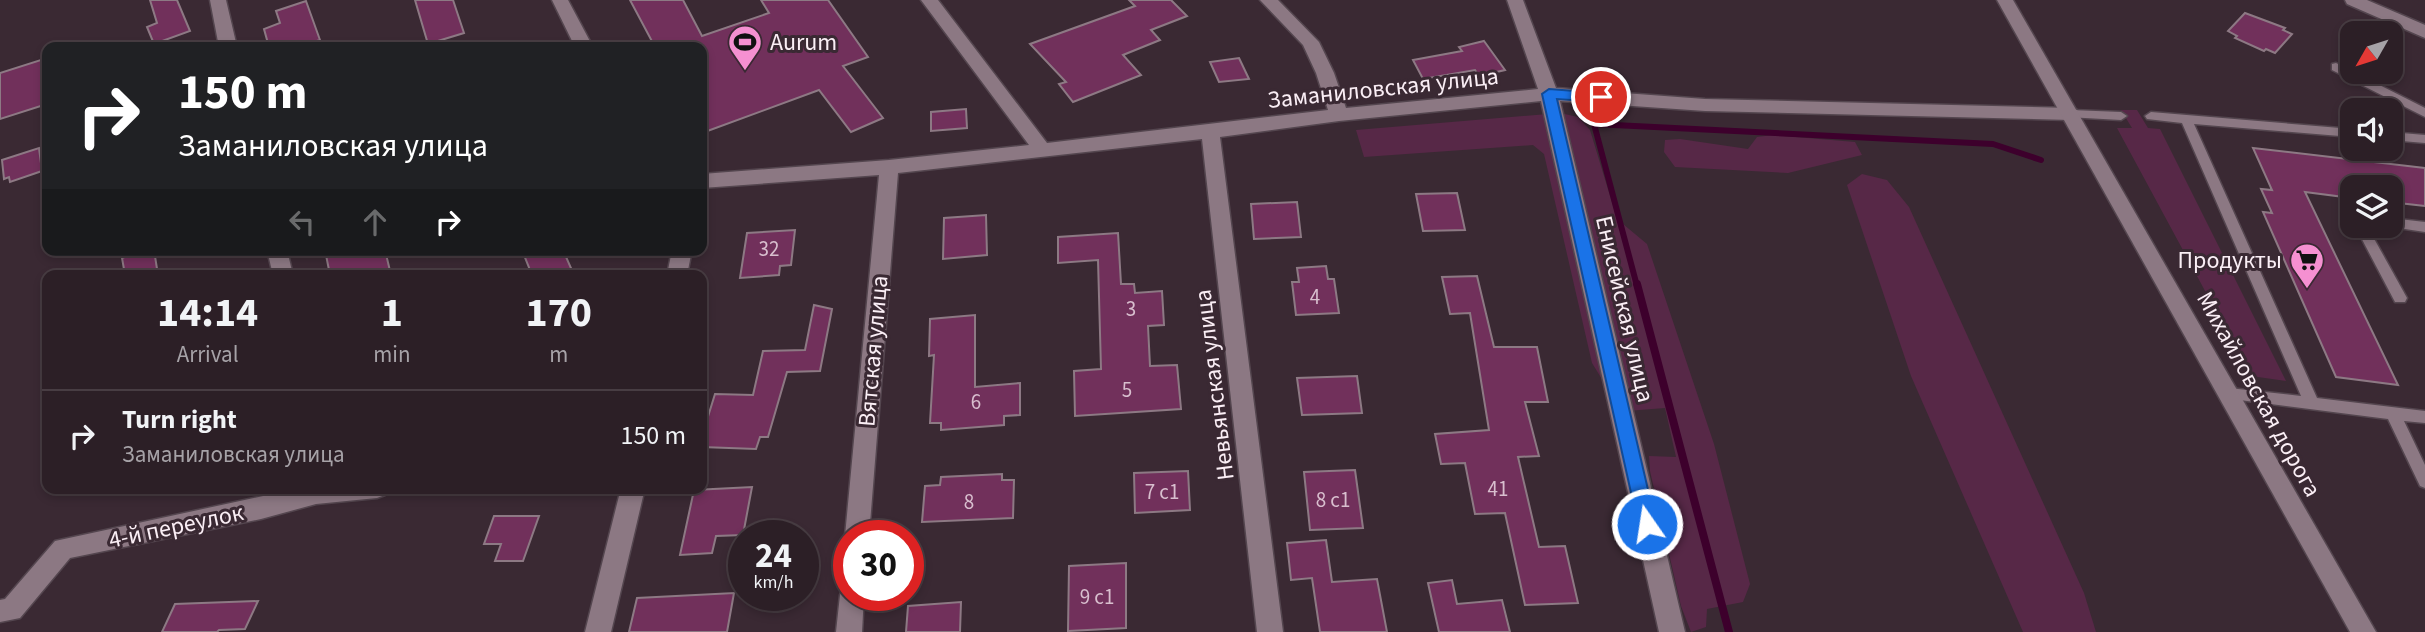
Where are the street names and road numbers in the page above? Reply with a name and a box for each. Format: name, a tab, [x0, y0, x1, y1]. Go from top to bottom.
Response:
street label: Заманиловская улица	[1266, 59, 1500, 118]
street label: Енисейская улица	[1586, 212, 1663, 406]
street label: Вятская улица	[849, 274, 898, 428]
street label: Михайловская дорога	[2187, 285, 2330, 503]
street label: Невьянская улица	[1185, 288, 1244, 482]
street label: 4-й переулок	[105, 495, 247, 558]

